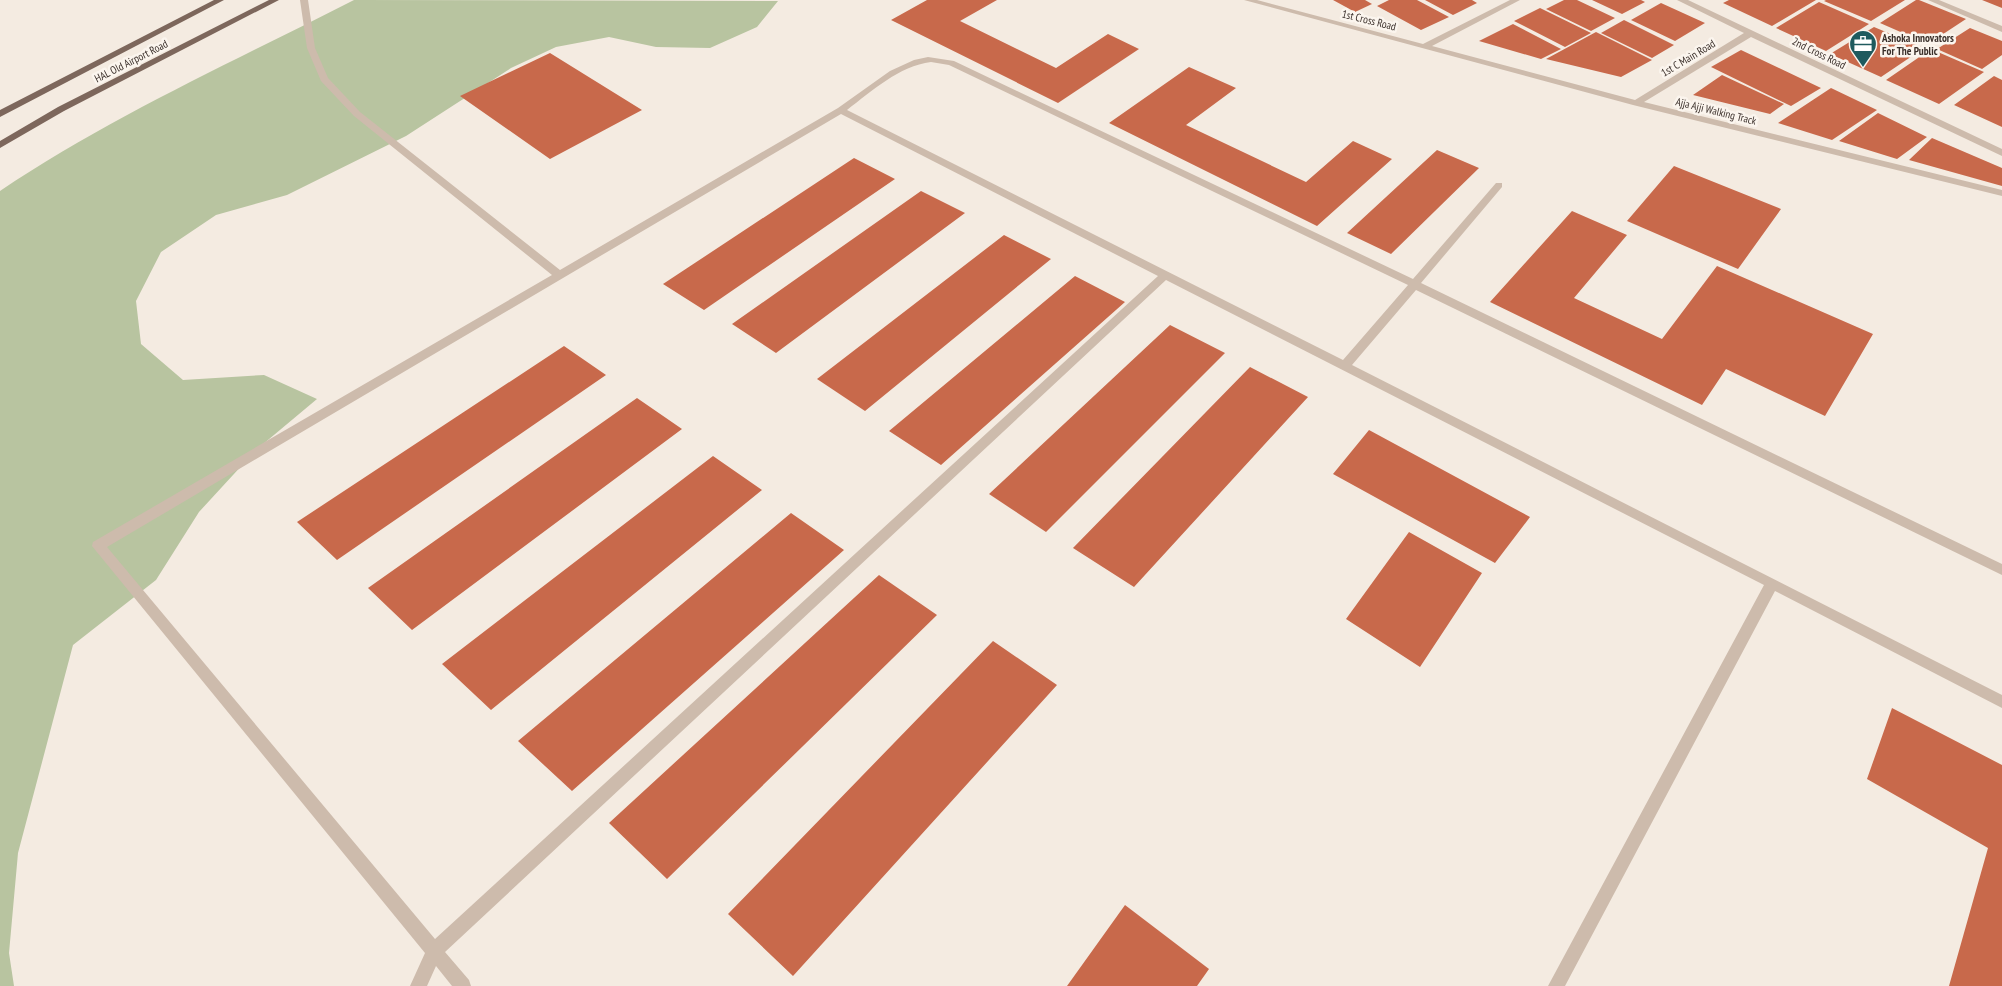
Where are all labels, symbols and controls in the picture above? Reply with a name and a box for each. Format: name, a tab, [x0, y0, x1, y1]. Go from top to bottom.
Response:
street label: 1st Cross Road	[1341, 7, 1398, 34]
office icon: Ashoka Innovators For The Public	[1848, 29, 1878, 68]
place label: Ashoka Innovators For The Public	[1881, 31, 1954, 58]
street label: 2nd Cross Road	[1790, 34, 1848, 72]
street label: HAL Old Airport Road	[92, 36, 170, 86]
street label: 1st C Main Road	[1658, 36, 1718, 80]
street label: Ajja Ajji Walking Track	[1674, 94, 1759, 128]

